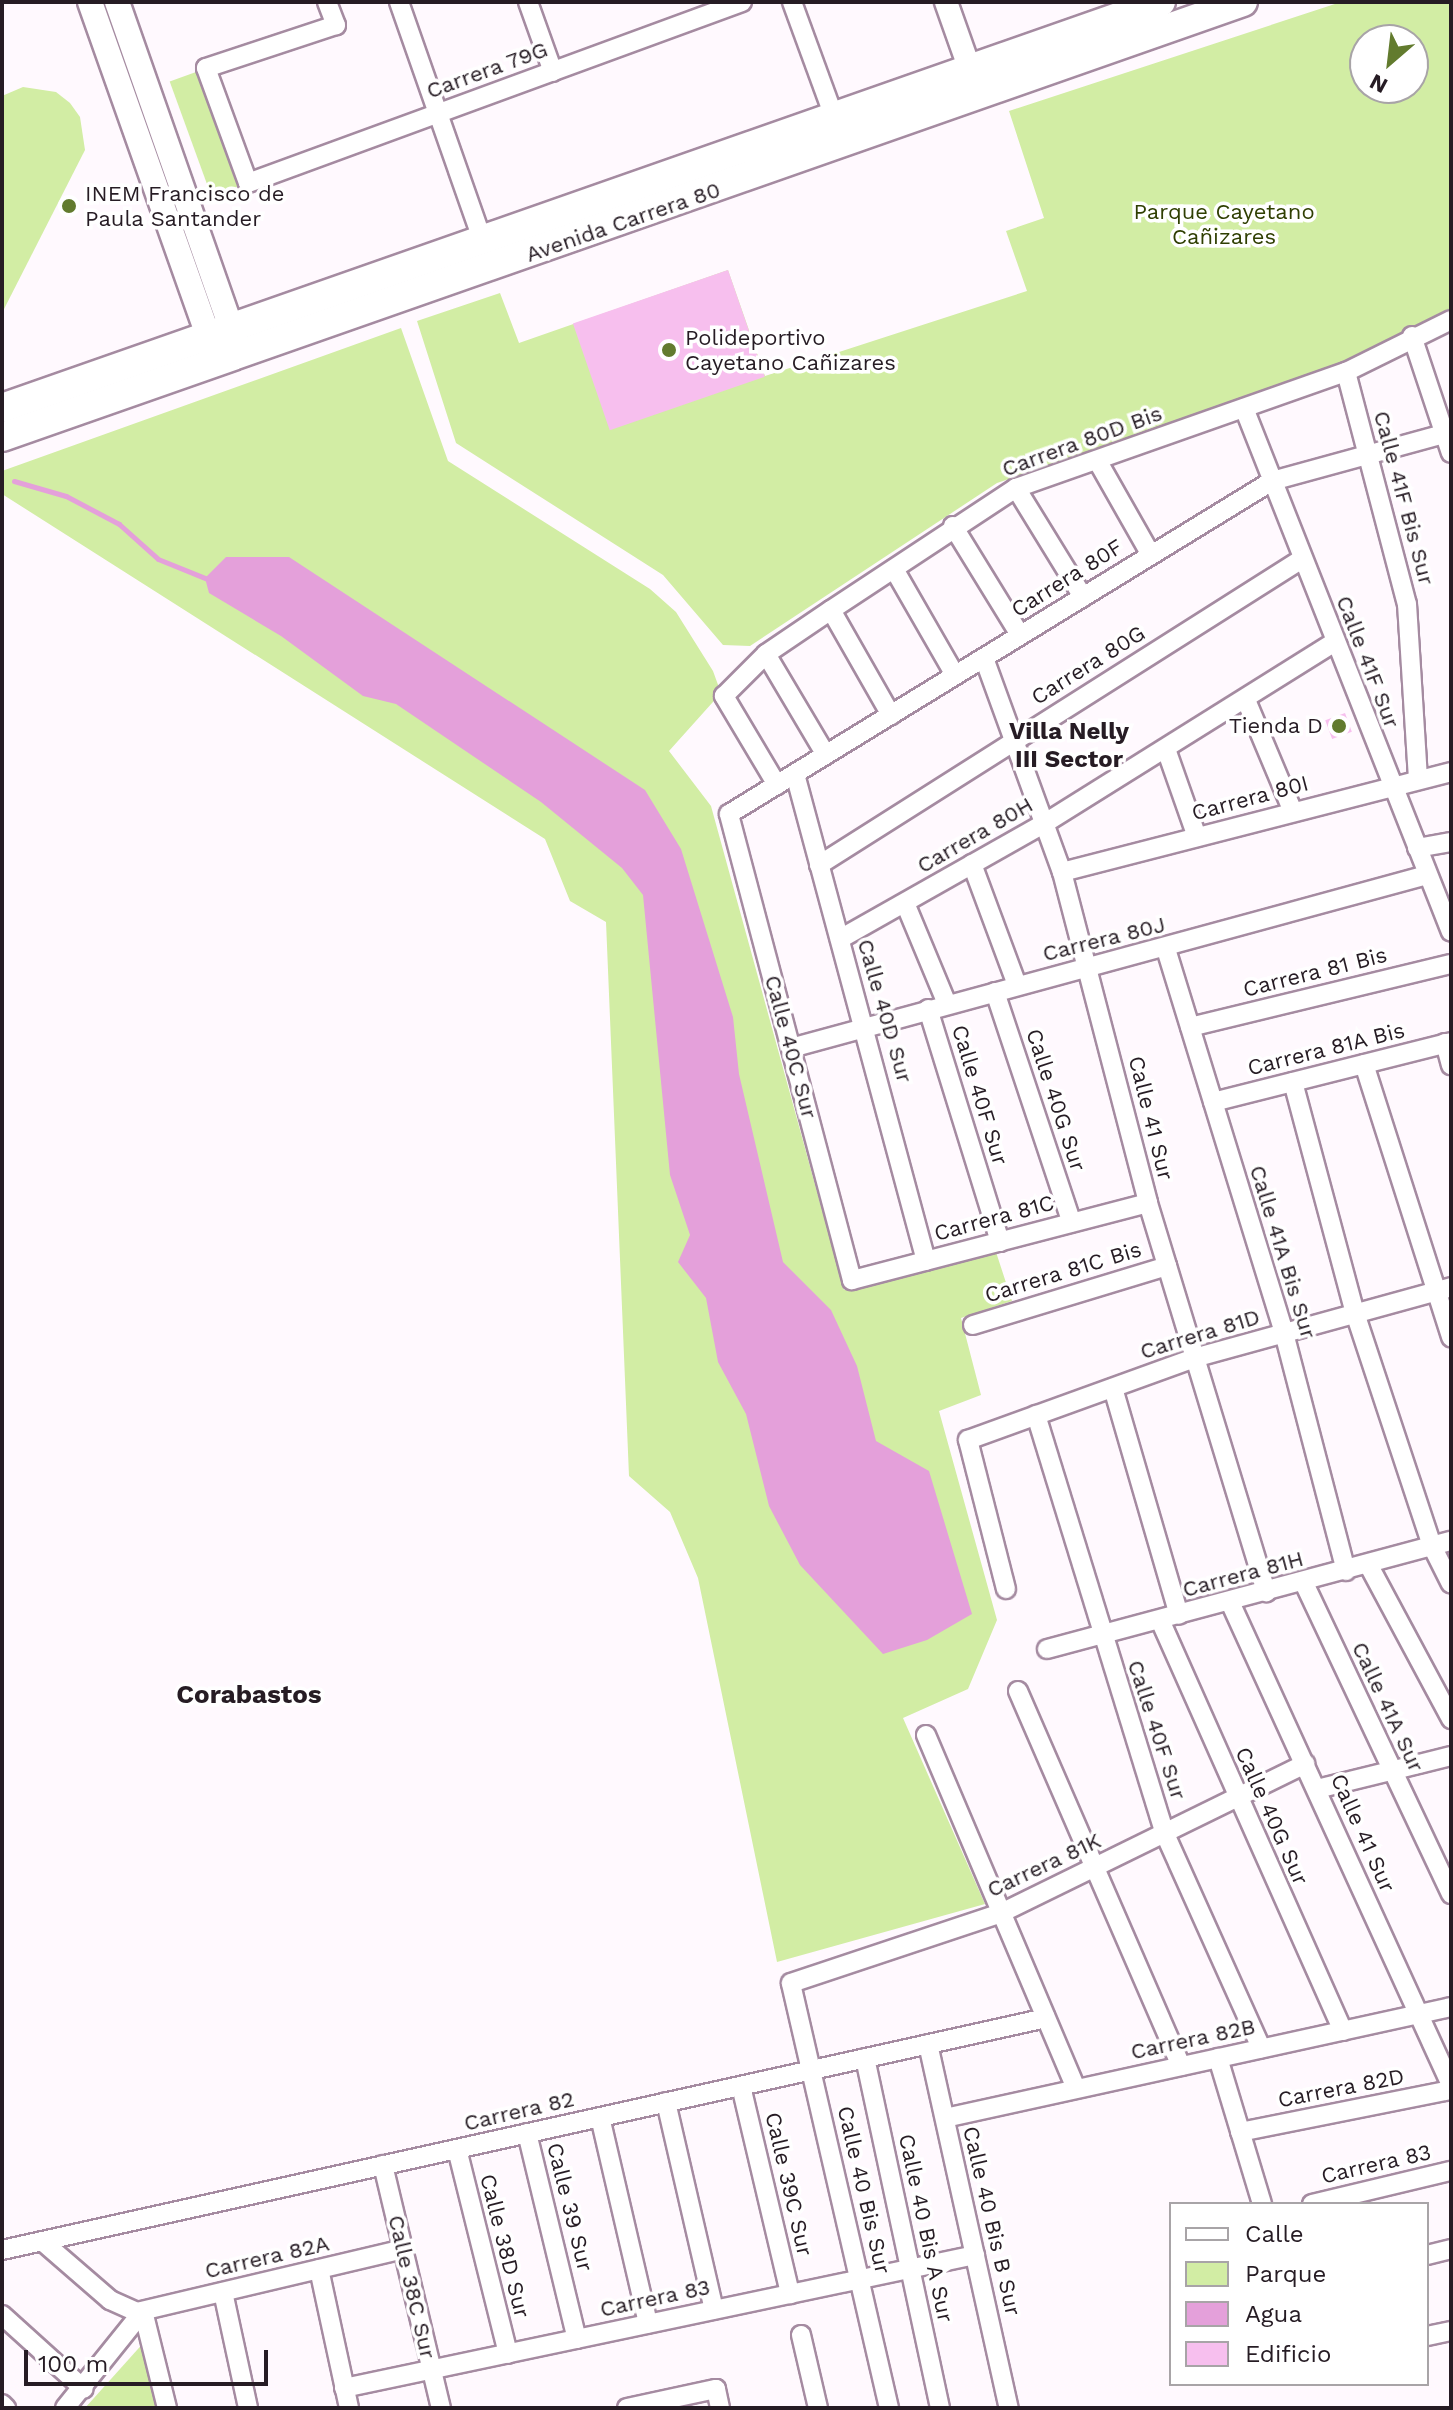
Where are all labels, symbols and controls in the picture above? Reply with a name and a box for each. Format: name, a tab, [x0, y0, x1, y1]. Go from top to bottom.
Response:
north arrow	[1349, 24, 1429, 104]
street label: Carrera 79G	[422, 36, 552, 104]
text: N	[1365, 69, 1392, 99]
street label: Avenida Carrera 80	[522, 176, 724, 268]
place label: INEM Francisco de Paula Santander	[85, 180, 285, 232]
marker: INEM Francisco de Paula Santander	[60, 197, 78, 215]
park label: Parque Cayetano Cañizares	[1133, 198, 1315, 250]
place label: Polideportivo Cayetano Cañizares	[685, 324, 896, 376]
marker: Polideportivo Cayetano Cañizares	[660, 341, 678, 359]
street label: Carrera 80D Bis	[998, 400, 1166, 482]
street label: Calle 41F Bis Sur	[1368, 408, 1440, 588]
street label: Carrera 80F	[1006, 533, 1128, 623]
street label: Calle 41F Sur	[1331, 592, 1405, 732]
street label: Carrera 80G	[1026, 619, 1150, 711]
place label: Tienda D	[1228, 713, 1323, 739]
marker: Tienda D	[1330, 717, 1348, 735]
district label: Villa Nelly III Sector	[1009, 718, 1129, 774]
street label: Carrera 80I	[1189, 770, 1311, 826]
street label: Carrera 80H	[912, 791, 1038, 879]
street label: Carrera 80J	[1040, 911, 1168, 967]
street label: Calle 40D Sur	[852, 936, 918, 1086]
street label: Carrera 81 Bis	[1240, 941, 1390, 1003]
street label: Calle 40C Sur	[759, 972, 823, 1122]
street label: Carrera 81A Bis	[1244, 1017, 1408, 1081]
street label: Calle 40F Sur	[946, 1021, 1014, 1169]
street label: Calle 40G Sur	[1021, 1025, 1091, 1175]
street label: Calle 41 Sur	[1123, 1053, 1179, 1183]
street label: Calle 41A Bis Sur	[1244, 1162, 1322, 1342]
street label: Carrera 81C	[931, 1189, 1057, 1247]
street label: Carrera 81C Bis	[981, 1236, 1145, 1308]
street label: Carrera 81D	[1137, 1303, 1263, 1365]
street label: Carrera 81H	[1179, 1545, 1307, 1603]
street label: Calle 41A Sur	[1346, 1637, 1430, 1777]
street label: Calle 40F Sur	[1122, 1657, 1192, 1803]
district label: Corabastos	[176, 1679, 322, 1711]
street label: Calle 40G Sur	[1230, 1743, 1314, 1889]
street label: Calle 41 Sur	[1325, 1770, 1401, 1896]
street label: Carrera 81K	[983, 1827, 1105, 1903]
street label: Carrera 82B	[1128, 2013, 1258, 2065]
street label: Carrera 82D	[1275, 2063, 1407, 2113]
street label: Carrera 82	[461, 2085, 577, 2137]
street label: Calle 40 Bis Sur	[832, 2103, 896, 2277]
street label: Calle 39C Sur	[760, 2110, 818, 2258]
street label: Calle 40 Bis B Sur	[957, 2124, 1027, 2318]
street label: Calle 40 Bis A Sur	[893, 2131, 959, 2325]
street label: Carrera 83	[1318, 2138, 1434, 2190]
street label: Calle 39 Sur	[541, 2140, 599, 2274]
street label: Calle 38D Sur	[474, 2171, 536, 2321]
legend	[1169, 2202, 1429, 2386]
street label: Calle 38C Sur	[383, 2213, 441, 2361]
text: Calle	[1245, 2220, 1304, 2248]
street label: Carrera 82A	[202, 2230, 332, 2284]
text: Parque	[1245, 2260, 1326, 2288]
street label: Carrera 83	[597, 2273, 713, 2323]
text: Agua	[1245, 2300, 1302, 2328]
scale bar	[28, 2334, 272, 2384]
text: Edificio	[1245, 2340, 1331, 2368]
text: 100 m	[38, 2350, 108, 2378]

